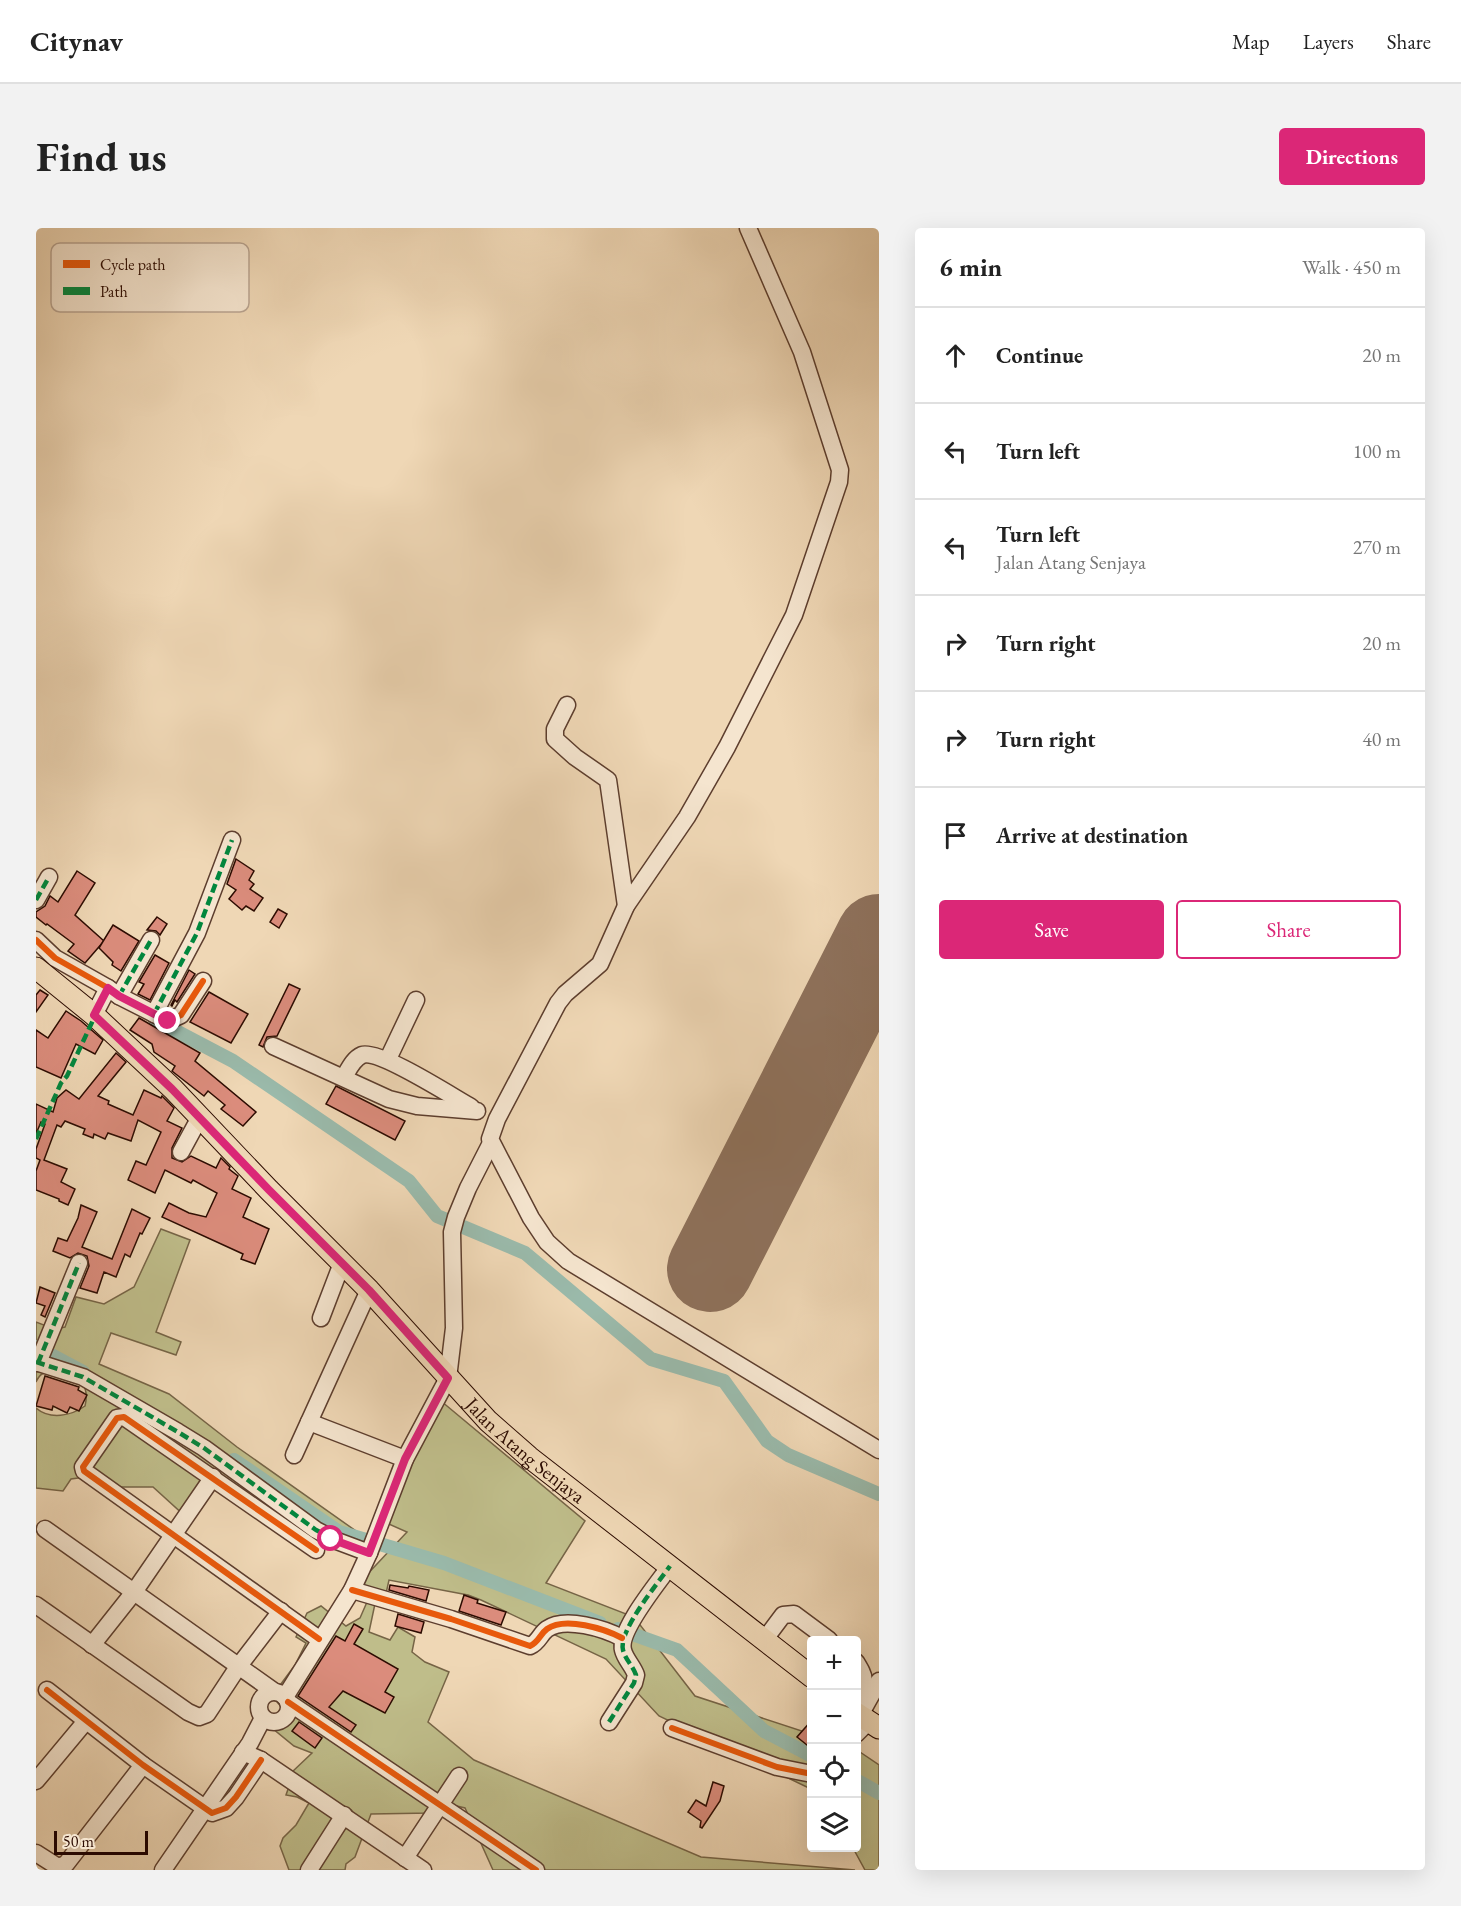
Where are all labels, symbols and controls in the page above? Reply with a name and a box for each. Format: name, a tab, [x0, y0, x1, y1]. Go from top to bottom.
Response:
text: Citynav	[30, 23, 123, 59]
text: Map	[1232, 28, 1270, 55]
text: Layers	[1303, 28, 1354, 55]
text: Share	[1387, 28, 1431, 55]
button: Directions	[1279, 128, 1425, 185]
text: Find us	[36, 129, 167, 184]
legend	[51, 243, 249, 312]
text: 6 min	[939, 250, 1002, 284]
text: Cycle path	[100, 254, 165, 275]
text: Walk · 450 m	[1302, 254, 1401, 280]
text: Path	[100, 281, 128, 302]
icon: ahead	[939, 339, 972, 372]
text: Continue	[996, 341, 1083, 370]
text: 20 m	[1362, 342, 1401, 368]
icon: left	[939, 435, 972, 468]
text: Turn left	[996, 437, 1080, 466]
text: 100 m	[1353, 438, 1401, 464]
text: Turn left	[996, 520, 1080, 549]
icon: left	[939, 531, 972, 564]
text: 270 m	[1353, 534, 1401, 560]
text: Jalan Atang Senjaya	[996, 549, 1146, 575]
icon: right	[939, 627, 972, 660]
text: Turn right	[996, 629, 1095, 658]
text: 20 m	[1362, 630, 1401, 656]
icon: right	[939, 723, 972, 756]
text: Turn right	[996, 725, 1095, 754]
text: 40 m	[1362, 726, 1401, 752]
icon: arrive	[939, 819, 972, 852]
text: Arrive at destination	[996, 821, 1188, 850]
button: Save	[939, 900, 1164, 959]
button: Share	[1176, 900, 1401, 959]
route end	[154, 1007, 180, 1033]
street label: Jalan Atang Senjaya	[458, 1390, 591, 1509]
route start	[317, 1525, 343, 1551]
map controls	[807, 1636, 861, 1852]
button: +	[807, 1636, 861, 1690]
button: −	[807, 1690, 861, 1744]
button: locate	[807, 1744, 861, 1798]
button: layers	[807, 1798, 861, 1852]
scale bar	[54, 1828, 148, 1856]
text: 50 m	[63, 1831, 94, 1852]

